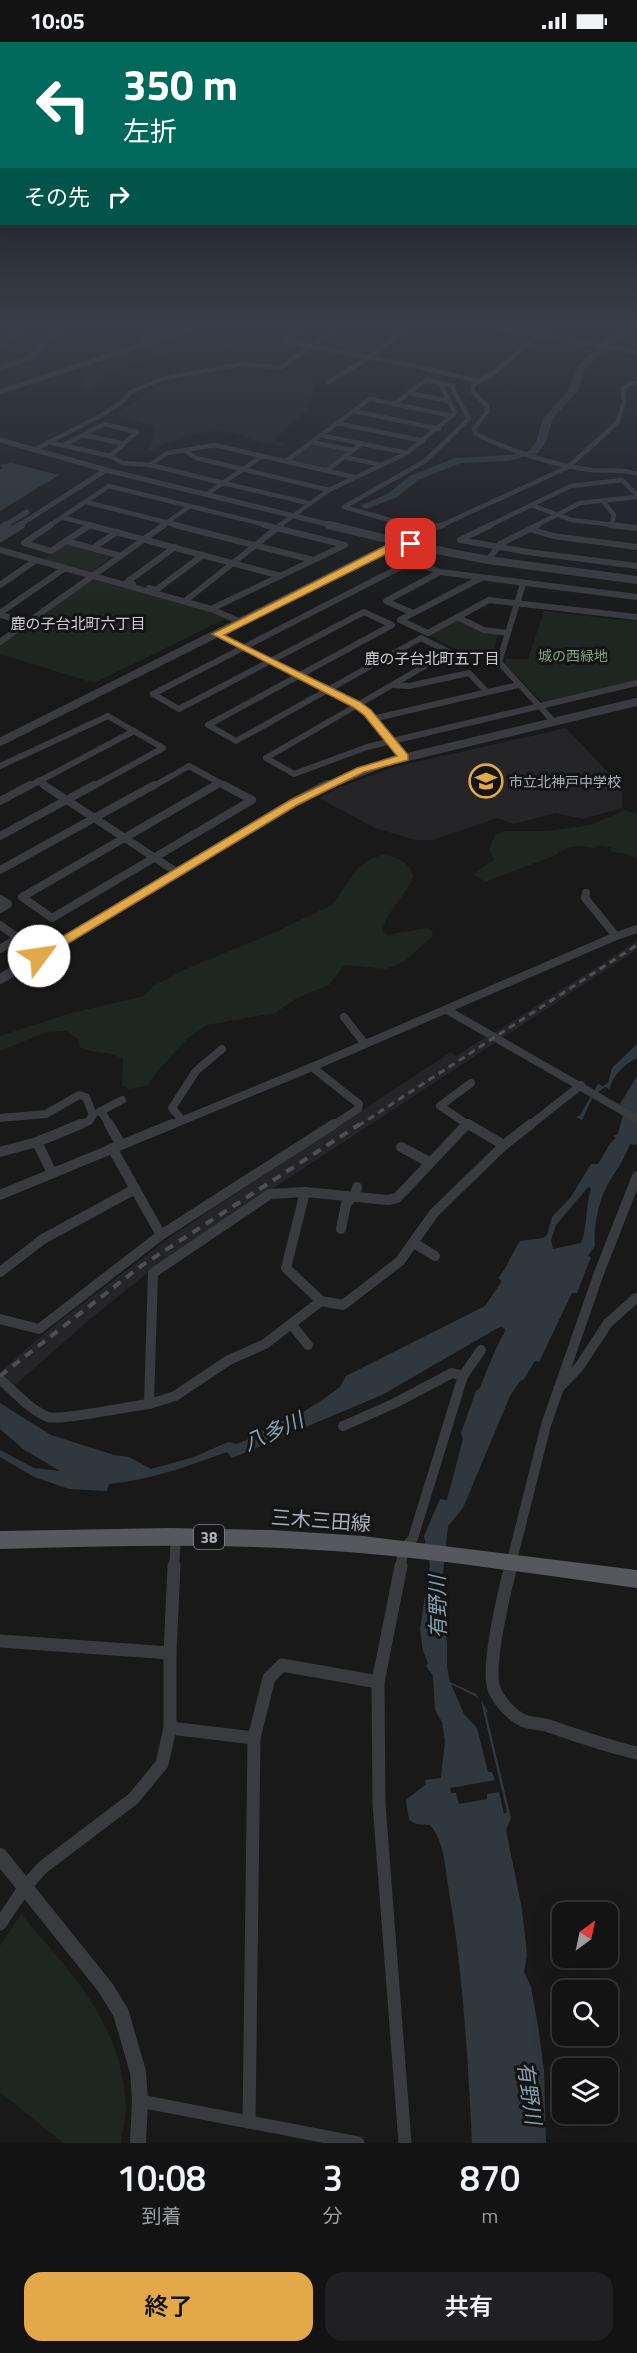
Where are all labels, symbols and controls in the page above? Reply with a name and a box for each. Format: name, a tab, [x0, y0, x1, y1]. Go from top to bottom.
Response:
text: 10:05	[30, 4, 85, 38]
text: 350 m	[123, 52, 238, 116]
icon: left	[24, 66, 102, 144]
text: 左折	[123, 110, 177, 151]
text: その先	[24, 180, 90, 214]
icon: right	[102, 180, 135, 213]
pin	[385, 518, 436, 569]
icon: arrive	[394, 527, 427, 560]
district label: 鹿の子台北町六丁目	[10, 612, 146, 635]
park label: 城の西緑地	[538, 645, 608, 666]
district label: 鹿の子台北町五丁目	[364, 647, 500, 670]
school or university icon: 市立北神戸中学校	[468, 763, 504, 799]
place label: 市立北神戸中学校	[509, 771, 621, 792]
position arrow	[7, 924, 71, 988]
water label: 八多川	[238, 1403, 310, 1458]
street label: 三木三田線	[270, 1501, 372, 1539]
road number: 38	[194, 1525, 224, 1549]
water label: 有野川	[420, 1573, 454, 1639]
north arrow	[552, 1902, 618, 1968]
map controls	[552, 1902, 618, 2124]
button: search	[552, 1980, 618, 2046]
button: layers	[552, 2058, 618, 2124]
water label: 有野川	[510, 2060, 551, 2128]
text: 10:08	[117, 2150, 206, 2205]
text: 3	[323, 2150, 343, 2205]
text: 870	[460, 2150, 520, 2205]
text: 到着	[141, 2200, 181, 2231]
text: 分	[323, 2200, 343, 2231]
text: m	[482, 2200, 498, 2231]
button: 終了	[24, 2272, 313, 2341]
button: 共有	[325, 2272, 613, 2341]

